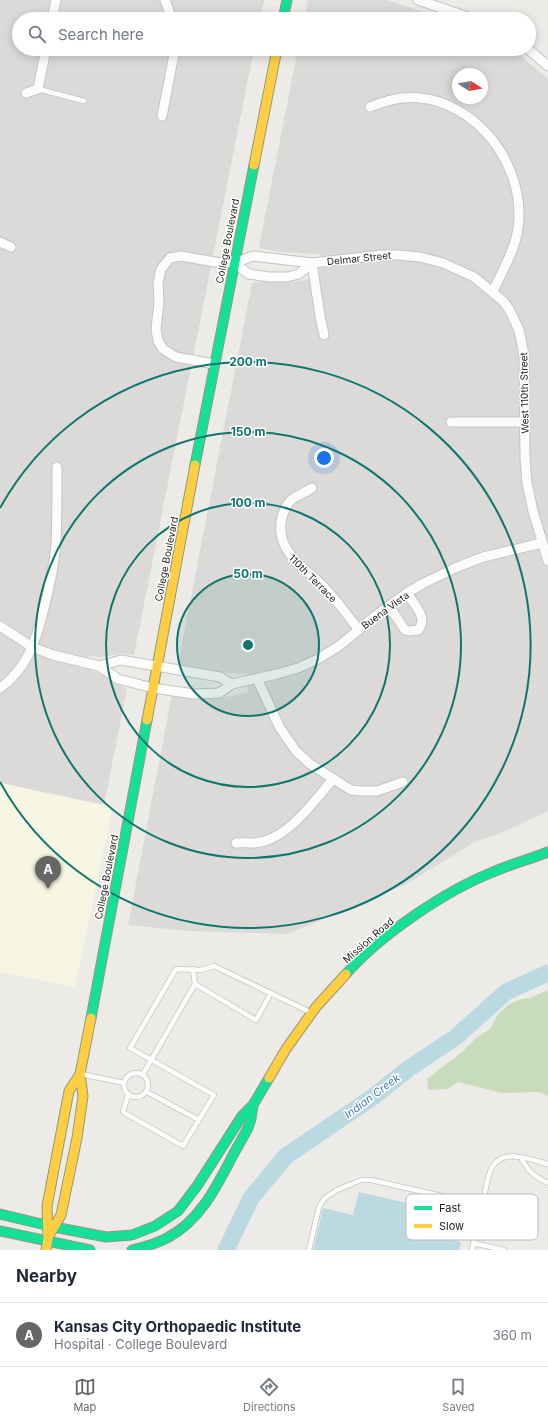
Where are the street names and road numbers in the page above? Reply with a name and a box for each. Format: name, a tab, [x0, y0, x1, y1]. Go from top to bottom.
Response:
street label: College Boulevard	[213, 198, 241, 284]
street label: Delmar Street	[326, 249, 392, 267]
street label: West 110th Street	[517, 352, 531, 434]
street label: College Boulevard	[152, 516, 180, 602]
street label: 110th Terrace	[287, 552, 340, 605]
street label: Buena Vista	[359, 589, 411, 631]
street label: College Boulevard	[92, 834, 120, 920]
street label: Mission Road	[340, 915, 396, 965]

